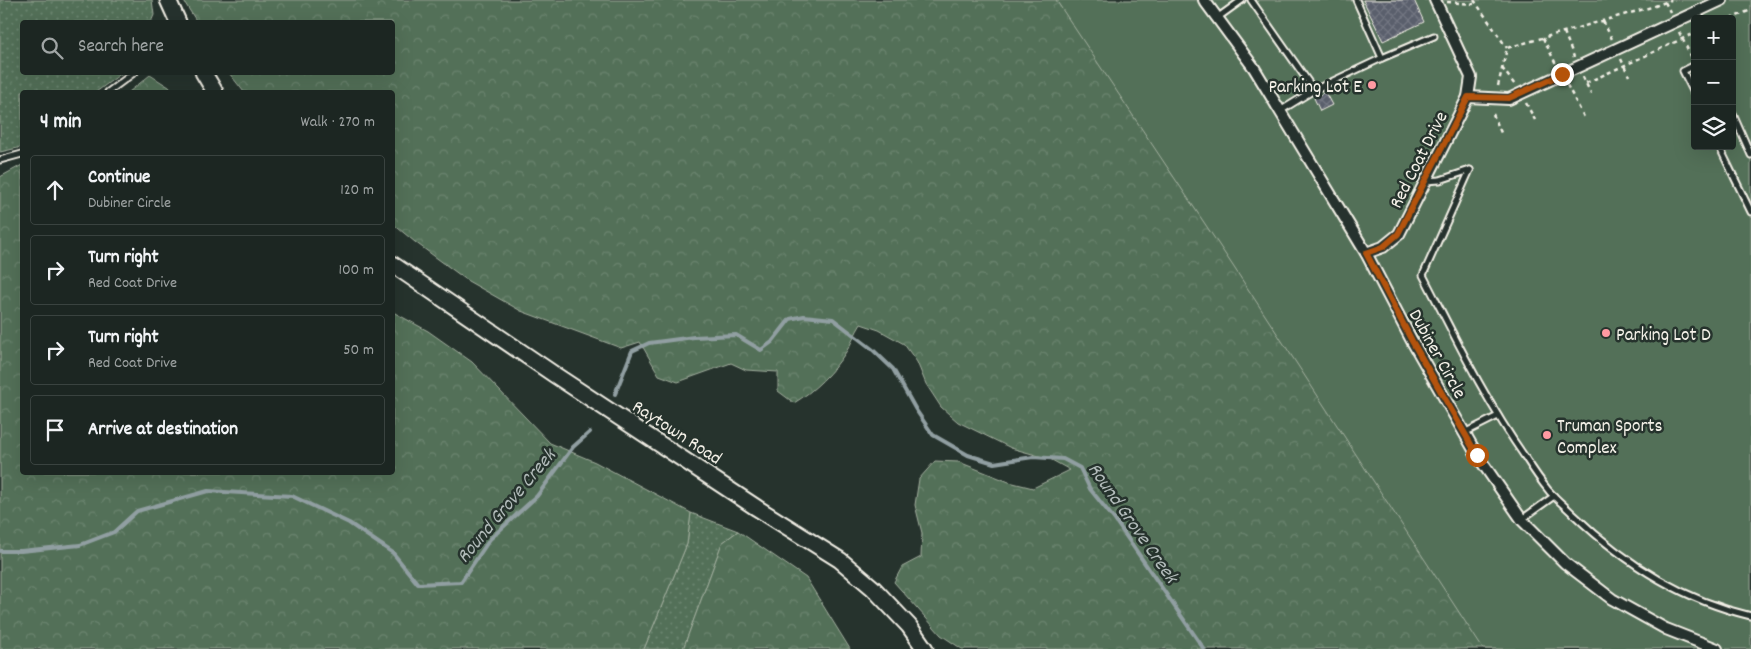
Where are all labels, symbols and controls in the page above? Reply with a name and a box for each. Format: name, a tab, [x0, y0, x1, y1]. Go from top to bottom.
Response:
map controls	[1691, 15, 1736, 150]
button: +	[1691, 15, 1736, 60]
search box	[20, 20, 395, 75]
icon: search	[38, 34, 66, 62]
text: Search here	[78, 34, 164, 61]
button: −	[1691, 60, 1736, 105]
route end	[1551, 63, 1574, 86]
place label: Parking Lot E	[1268, 75, 1362, 102]
marker: Parking Lot E	[1366, 79, 1378, 91]
button: layers	[1691, 105, 1736, 150]
street label: Red Coat Drive	[1384, 107, 1456, 214]
text: 4 min	[40, 108, 82, 138]
text: Walk · 270 m	[300, 111, 375, 134]
text: Continue	[88, 165, 150, 192]
icon: ahead	[41, 176, 69, 204]
text: 120 m	[340, 179, 374, 202]
text: Dubiner Circle	[88, 192, 171, 215]
text: Turn right	[88, 245, 159, 272]
icon: right	[41, 256, 69, 284]
text: 100 m	[338, 259, 374, 282]
text: Red Coat Drive	[88, 272, 177, 295]
street label: Dubiner Circle	[1400, 305, 1472, 404]
place label: Parking Lot D	[1616, 323, 1711, 350]
text: Turn right	[88, 325, 159, 352]
marker: Parking Lot D	[1600, 327, 1612, 339]
icon: right	[41, 336, 69, 364]
text: 50 m	[343, 339, 374, 362]
text: Red Coat Drive	[88, 352, 177, 375]
street label: Raytown Road	[626, 395, 726, 473]
place label: Truman Sports Complex	[1557, 414, 1663, 463]
icon: arrive	[41, 416, 69, 444]
text: Arrive at destination	[88, 417, 238, 444]
marker: Truman Sports Complex	[1541, 429, 1553, 441]
water label: Round Grove Creek	[451, 442, 565, 570]
route start	[1466, 444, 1489, 467]
water label: Round Grove Creek	[1079, 458, 1185, 591]

